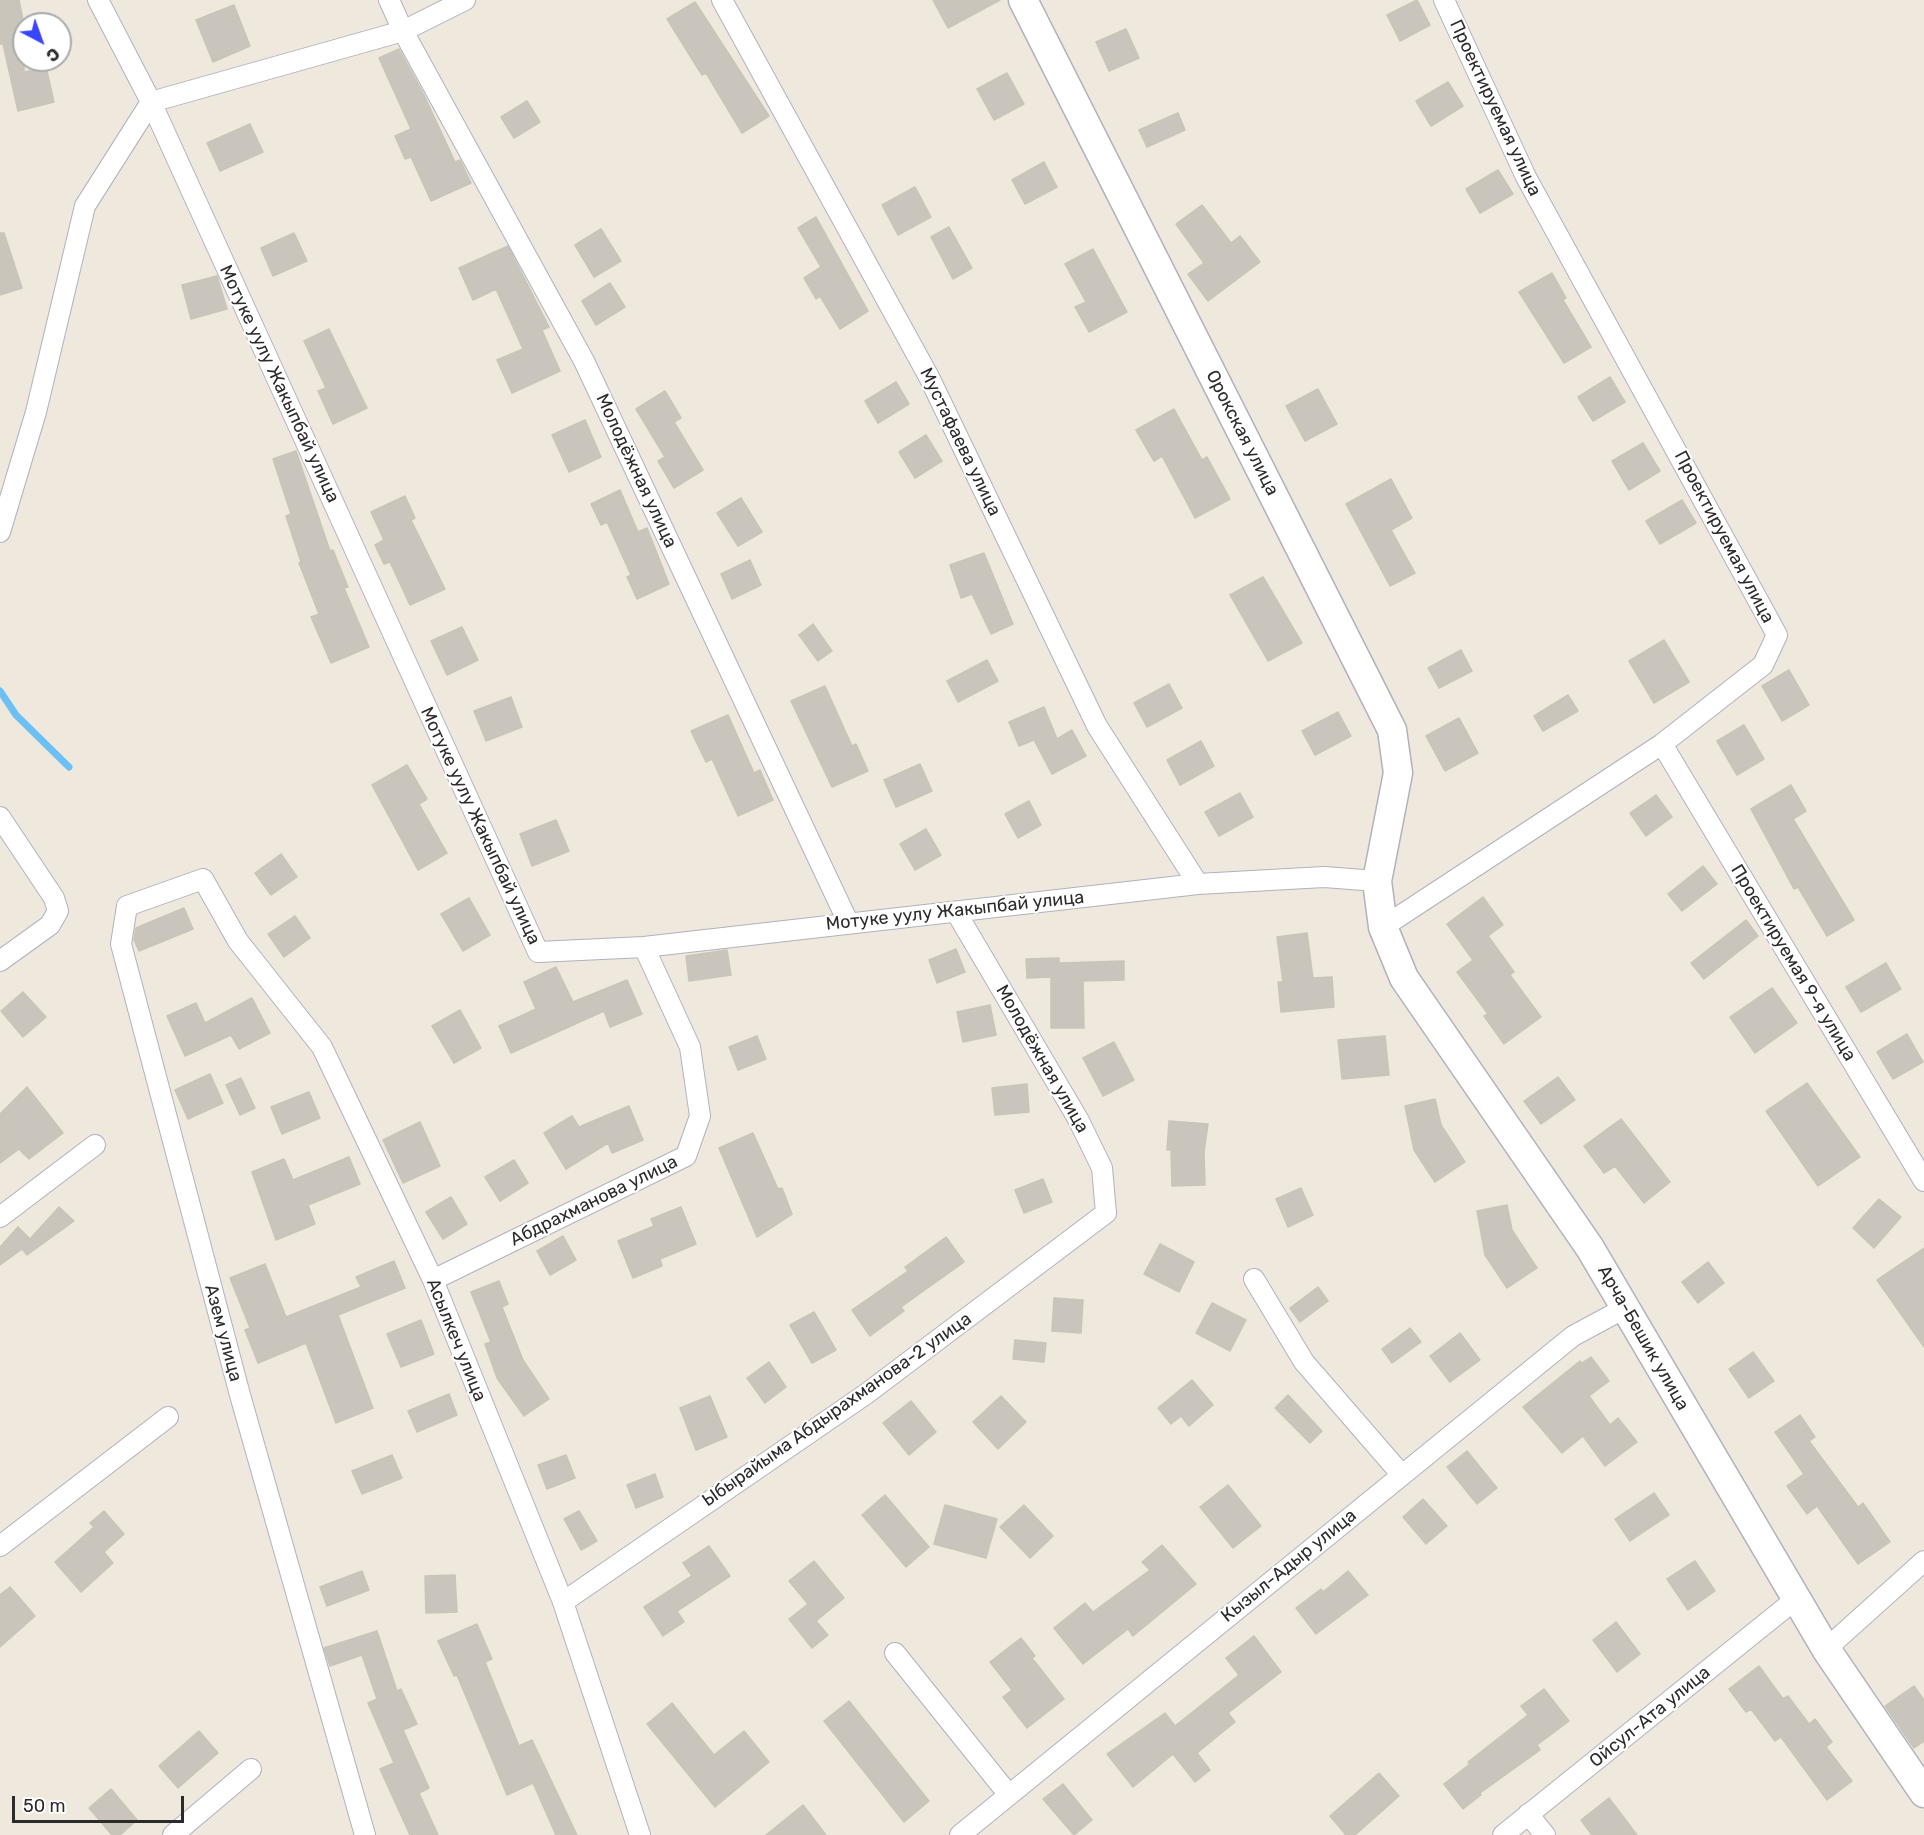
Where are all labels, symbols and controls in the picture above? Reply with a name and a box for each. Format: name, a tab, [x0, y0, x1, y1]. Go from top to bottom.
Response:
north arrow	[12, 12, 72, 72]
street label: Проектируемая улица	[1445, 16, 1545, 200]
text: С	[42, 44, 63, 65]
street label: Мотуке уулу Жакыпбай улица	[214, 262, 344, 506]
street label: Мустафаева улица	[915, 364, 1005, 520]
street label: Орокская улица	[1201, 367, 1283, 499]
street label: Молодёжная улица	[591, 391, 681, 551]
street label: Проектируемая улица	[1669, 447, 1779, 627]
street label: Мотуке уулу Жакыпбай улица	[415, 704, 545, 948]
street label: Проектируемая 9-я улица	[1726, 861, 1860, 1065]
street label: Мотуке уулу Жакыпбай улица	[825, 887, 1085, 935]
street label: Молодёжная улица	[991, 981, 1093, 1137]
street label: Абдрахманова улица	[507, 1151, 681, 1251]
street label: Арча-Бешик улица	[1593, 1262, 1693, 1414]
street label: Асылкеч улица	[422, 1275, 490, 1405]
street label: Азем улица	[200, 1282, 246, 1384]
street label: Ыбырайыма Абдырахманова-2 улица	[698, 1308, 976, 1512]
street label: Кызыл-Адыр улица	[1217, 1505, 1361, 1627]
street label: Ойсул-Ата улица	[1585, 1662, 1715, 1772]
scale bar	[15, 1784, 188, 1822]
text: 50 m	[23, 1795, 66, 1817]

